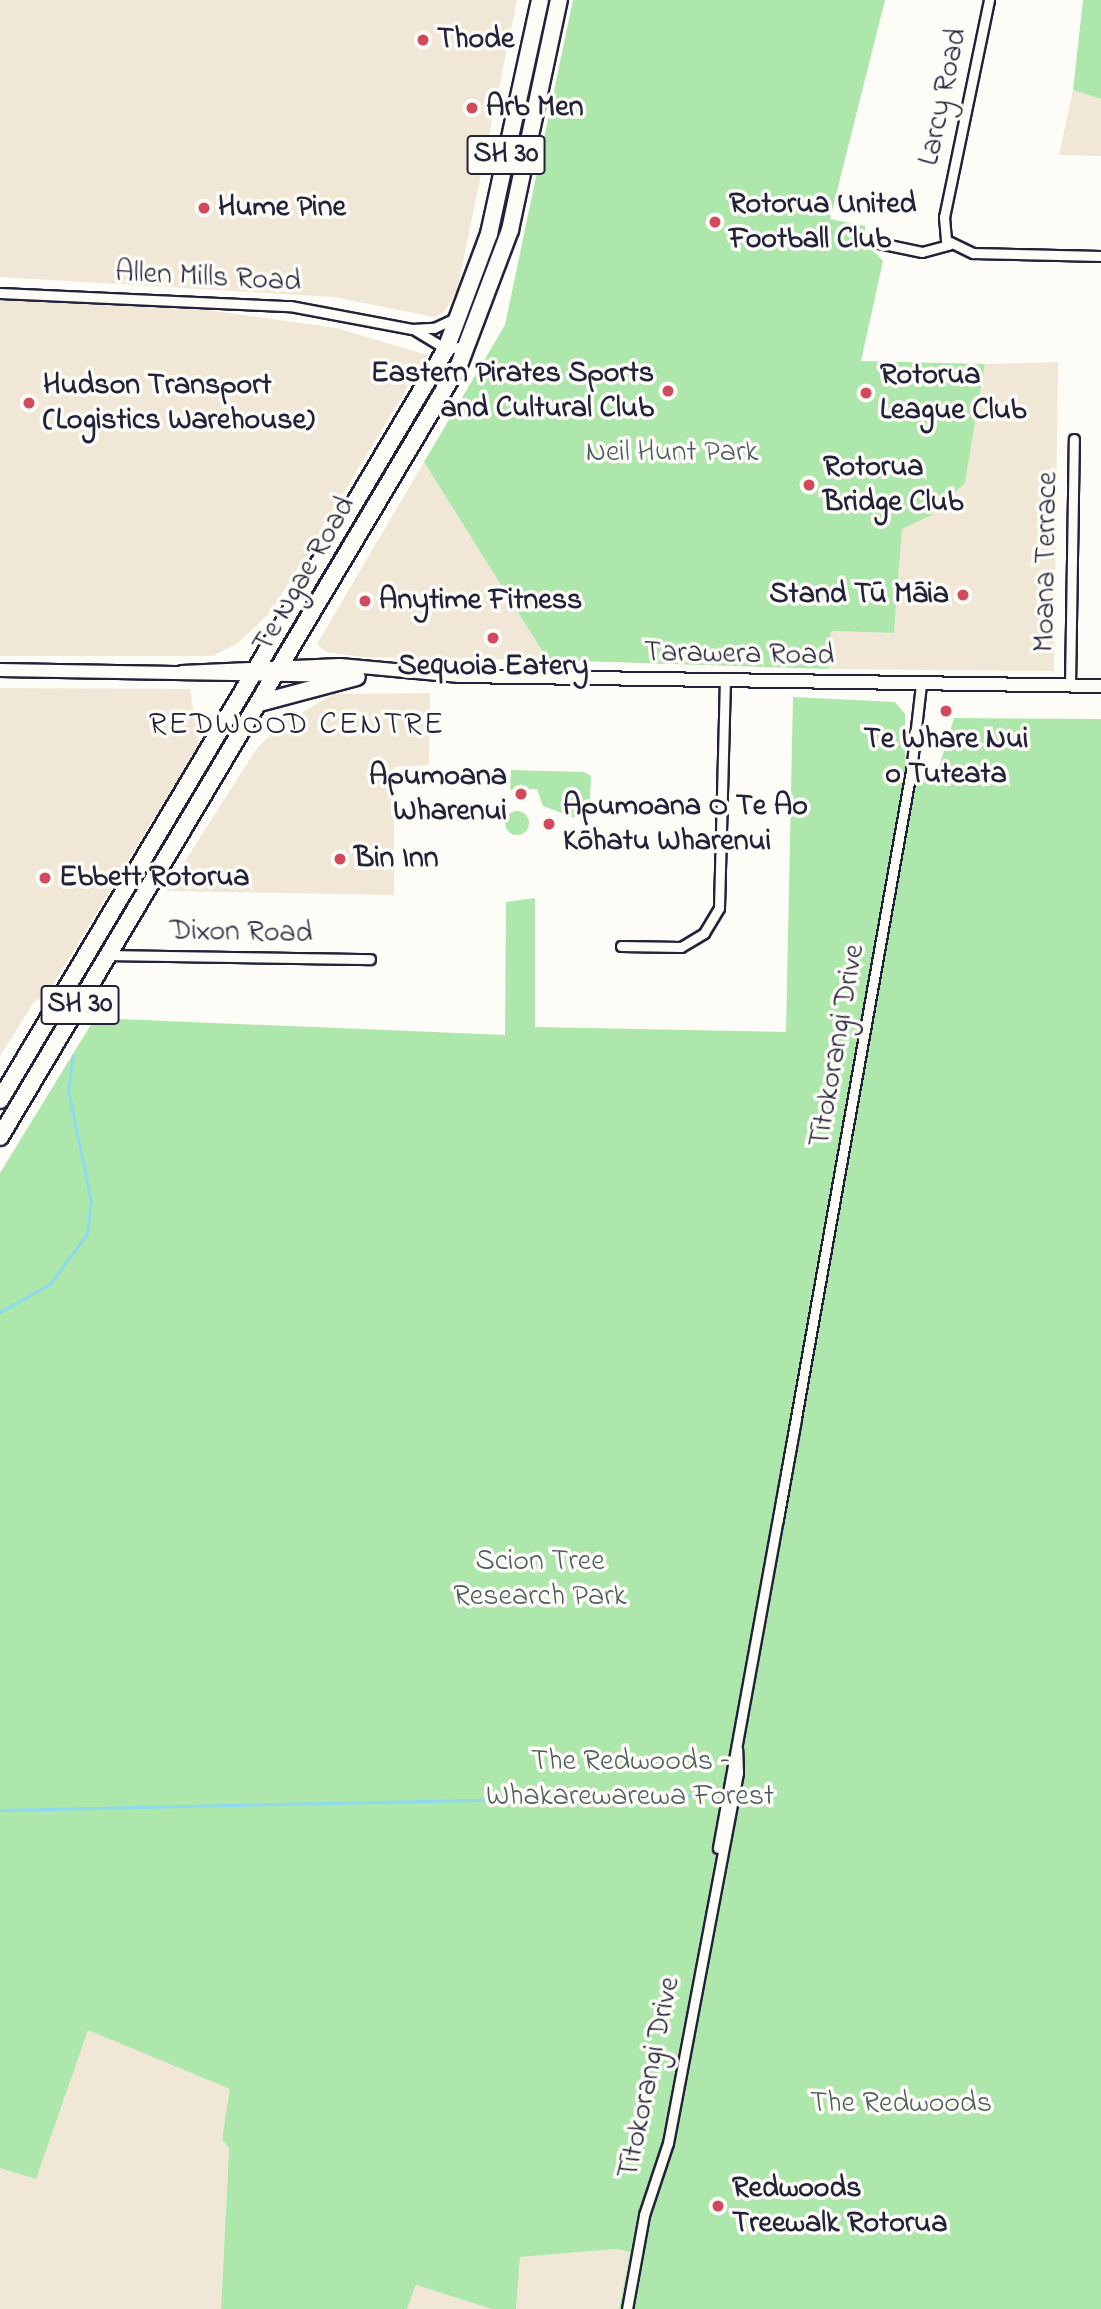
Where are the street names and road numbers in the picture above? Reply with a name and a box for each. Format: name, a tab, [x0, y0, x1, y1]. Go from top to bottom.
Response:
street label: Larcy Road	[912, 25, 976, 169]
road number: SH 30	[466, 130, 546, 180]
street label: Allen Mills Road	[114, 255, 302, 301]
street label: Moana Terrace	[1027, 471, 1067, 653]
street label: Te Ngae Road	[246, 491, 364, 659]
street label: Tarawera Road	[644, 635, 834, 675]
street label: Dixon Road	[169, 914, 313, 952]
street label: Tītokorangi Drive	[802, 942, 874, 1150]
road number: SH 30	[40, 981, 120, 1030]
street label: Tītokorangi Drive	[611, 1974, 689, 2182]

